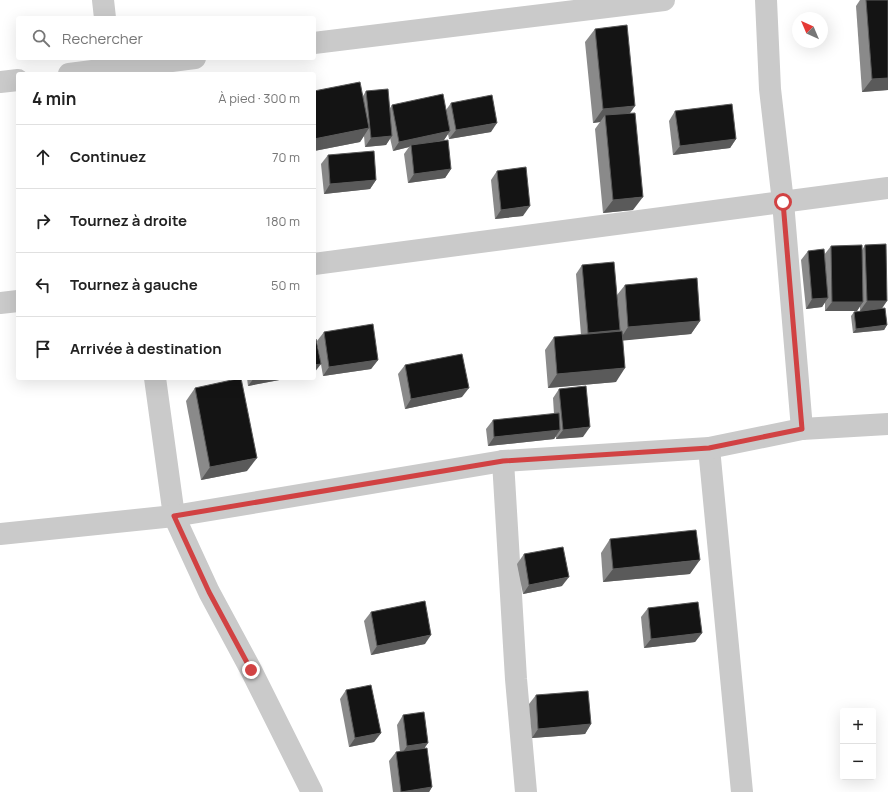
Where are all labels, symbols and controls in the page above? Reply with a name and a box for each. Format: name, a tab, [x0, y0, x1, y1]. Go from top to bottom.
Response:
north arrow	[792, 12, 828, 48]
search box	[16, 16, 316, 60]
icon: search	[30, 27, 52, 49]
text: Rechercher	[62, 28, 143, 49]
text: 4 min	[32, 87, 76, 110]
text: À pied · 300 m	[218, 89, 300, 107]
icon: ahead	[32, 146, 54, 168]
text: Continuez	[70, 146, 146, 167]
text: 70 m	[272, 148, 300, 166]
route start	[774, 193, 792, 211]
icon: right	[32, 210, 54, 232]
text: Tournez à droite	[70, 210, 187, 231]
text: 180 m	[266, 212, 300, 230]
icon: left	[32, 274, 54, 296]
text: Tournez à gauche	[70, 274, 198, 295]
text: 50 m	[271, 276, 300, 294]
icon: arrive	[32, 338, 54, 360]
text: Arrivée à destination	[70, 338, 222, 359]
route end	[242, 661, 260, 679]
map controls	[840, 708, 876, 780]
button: +	[840, 708, 876, 744]
button: −	[840, 744, 876, 780]

